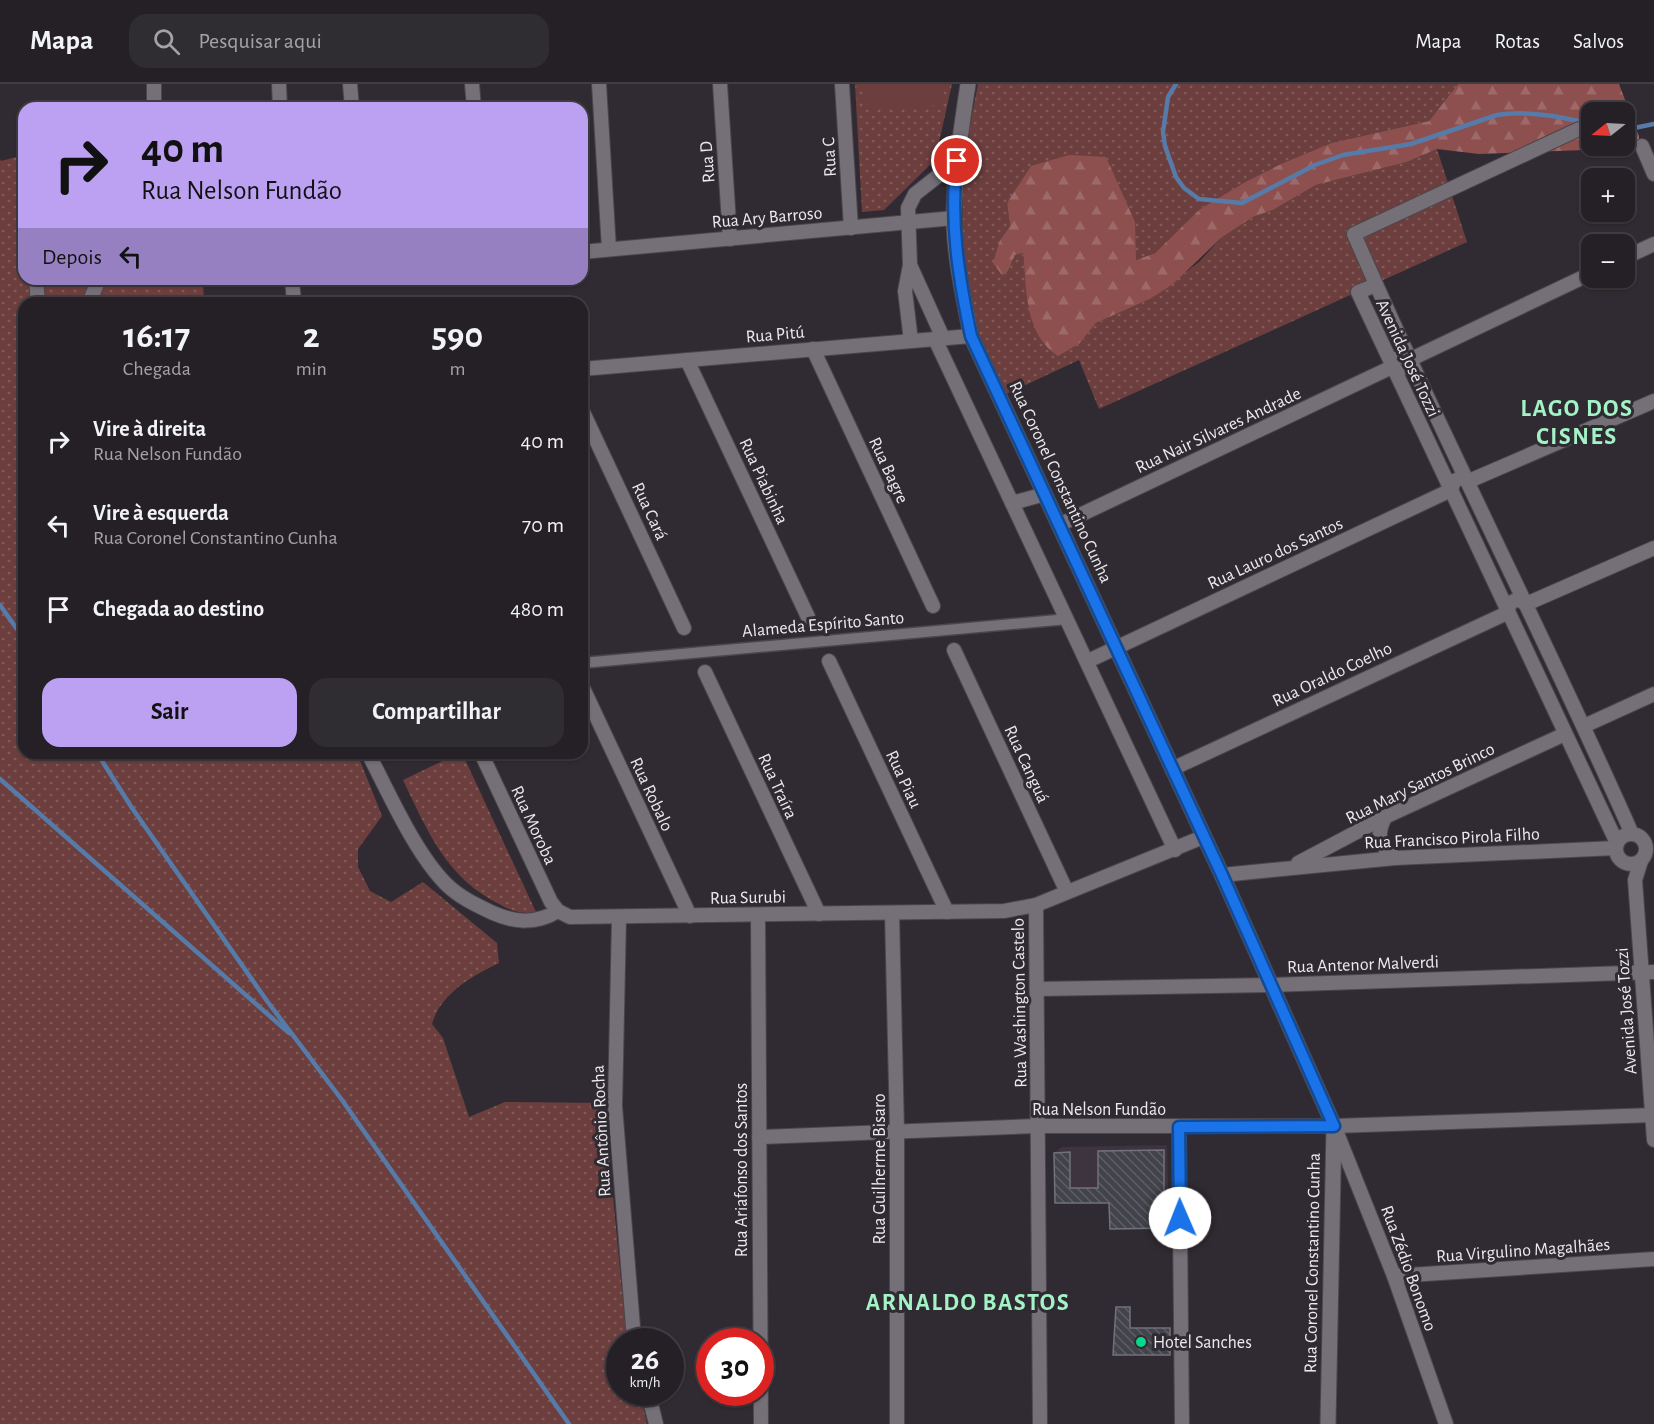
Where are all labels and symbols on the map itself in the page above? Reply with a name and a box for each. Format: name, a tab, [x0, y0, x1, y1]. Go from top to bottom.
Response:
north arrow	[1581, 102, 1635, 156]
pin	[931, 135, 982, 186]
street label: Rua C	[820, 137, 840, 177]
street label: Rua D	[698, 140, 718, 183]
street label: Rua Ary Barroso	[711, 204, 823, 232]
street label: Avenida José Tozzi	[1372, 297, 1442, 420]
street label: Rua Pitú	[745, 323, 805, 347]
street label: Rua Coronel Constantino Cunha	[1005, 379, 1115, 586]
street label: Rua Nair Silvares Andrade	[1133, 385, 1304, 477]
district label: LAGO DOS CISNES	[1521, 397, 1634, 449]
street label: Rua Bagre	[865, 434, 911, 506]
street label: Rua Piabinha	[735, 436, 791, 527]
street label: Rua Cará	[628, 480, 670, 543]
street label: Rua Lauro dos Santos	[1205, 515, 1346, 593]
street label: Alameda Espírito Santo	[741, 609, 905, 641]
street label: Rua Oraldo Coelho	[1270, 639, 1395, 711]
street label: Rua Canguá	[1000, 723, 1052, 806]
street label: Rua Mary Santos Brinco	[1343, 740, 1498, 828]
street label: Rua Piau	[882, 748, 924, 811]
street label: Rua Traíra	[754, 751, 800, 822]
street label: Rua Robalo	[626, 755, 676, 834]
street label: Rua Moroba	[507, 783, 559, 868]
street label: Rua Francisco Pirola Filho	[1364, 825, 1540, 853]
street label: Rua Surubi	[710, 888, 786, 908]
street label: Rua Washington Castelo	[1010, 918, 1030, 1088]
street label: Avenida José Tozzi	[1614, 947, 1640, 1075]
street label: Rua Antenor Malverdi	[1287, 953, 1439, 977]
street label: Rua Antônio Rocha	[590, 1065, 614, 1197]
street label: Rua Ariafonso dos Santos	[733, 1083, 751, 1257]
street label: Rua Guilherme Bisaro	[871, 1093, 889, 1245]
street label: Rua Nelson Fundão	[1032, 1101, 1166, 1119]
street label: Rua Coronel Constantino Cunha	[1302, 1153, 1324, 1373]
position arrow	[1148, 1186, 1212, 1250]
street label: Rua Zédio Bonomo	[1377, 1203, 1439, 1334]
street label: Rua Virgulino Magalhães	[1435, 1236, 1611, 1266]
district label: ARNALDO BASTOS	[866, 1291, 1070, 1315]
speed limit sign: 30	[696, 1328, 774, 1406]
place label: Hotel Sanches	[1153, 1334, 1252, 1352]
marker: Hotel Sanches	[1134, 1335, 1148, 1349]

